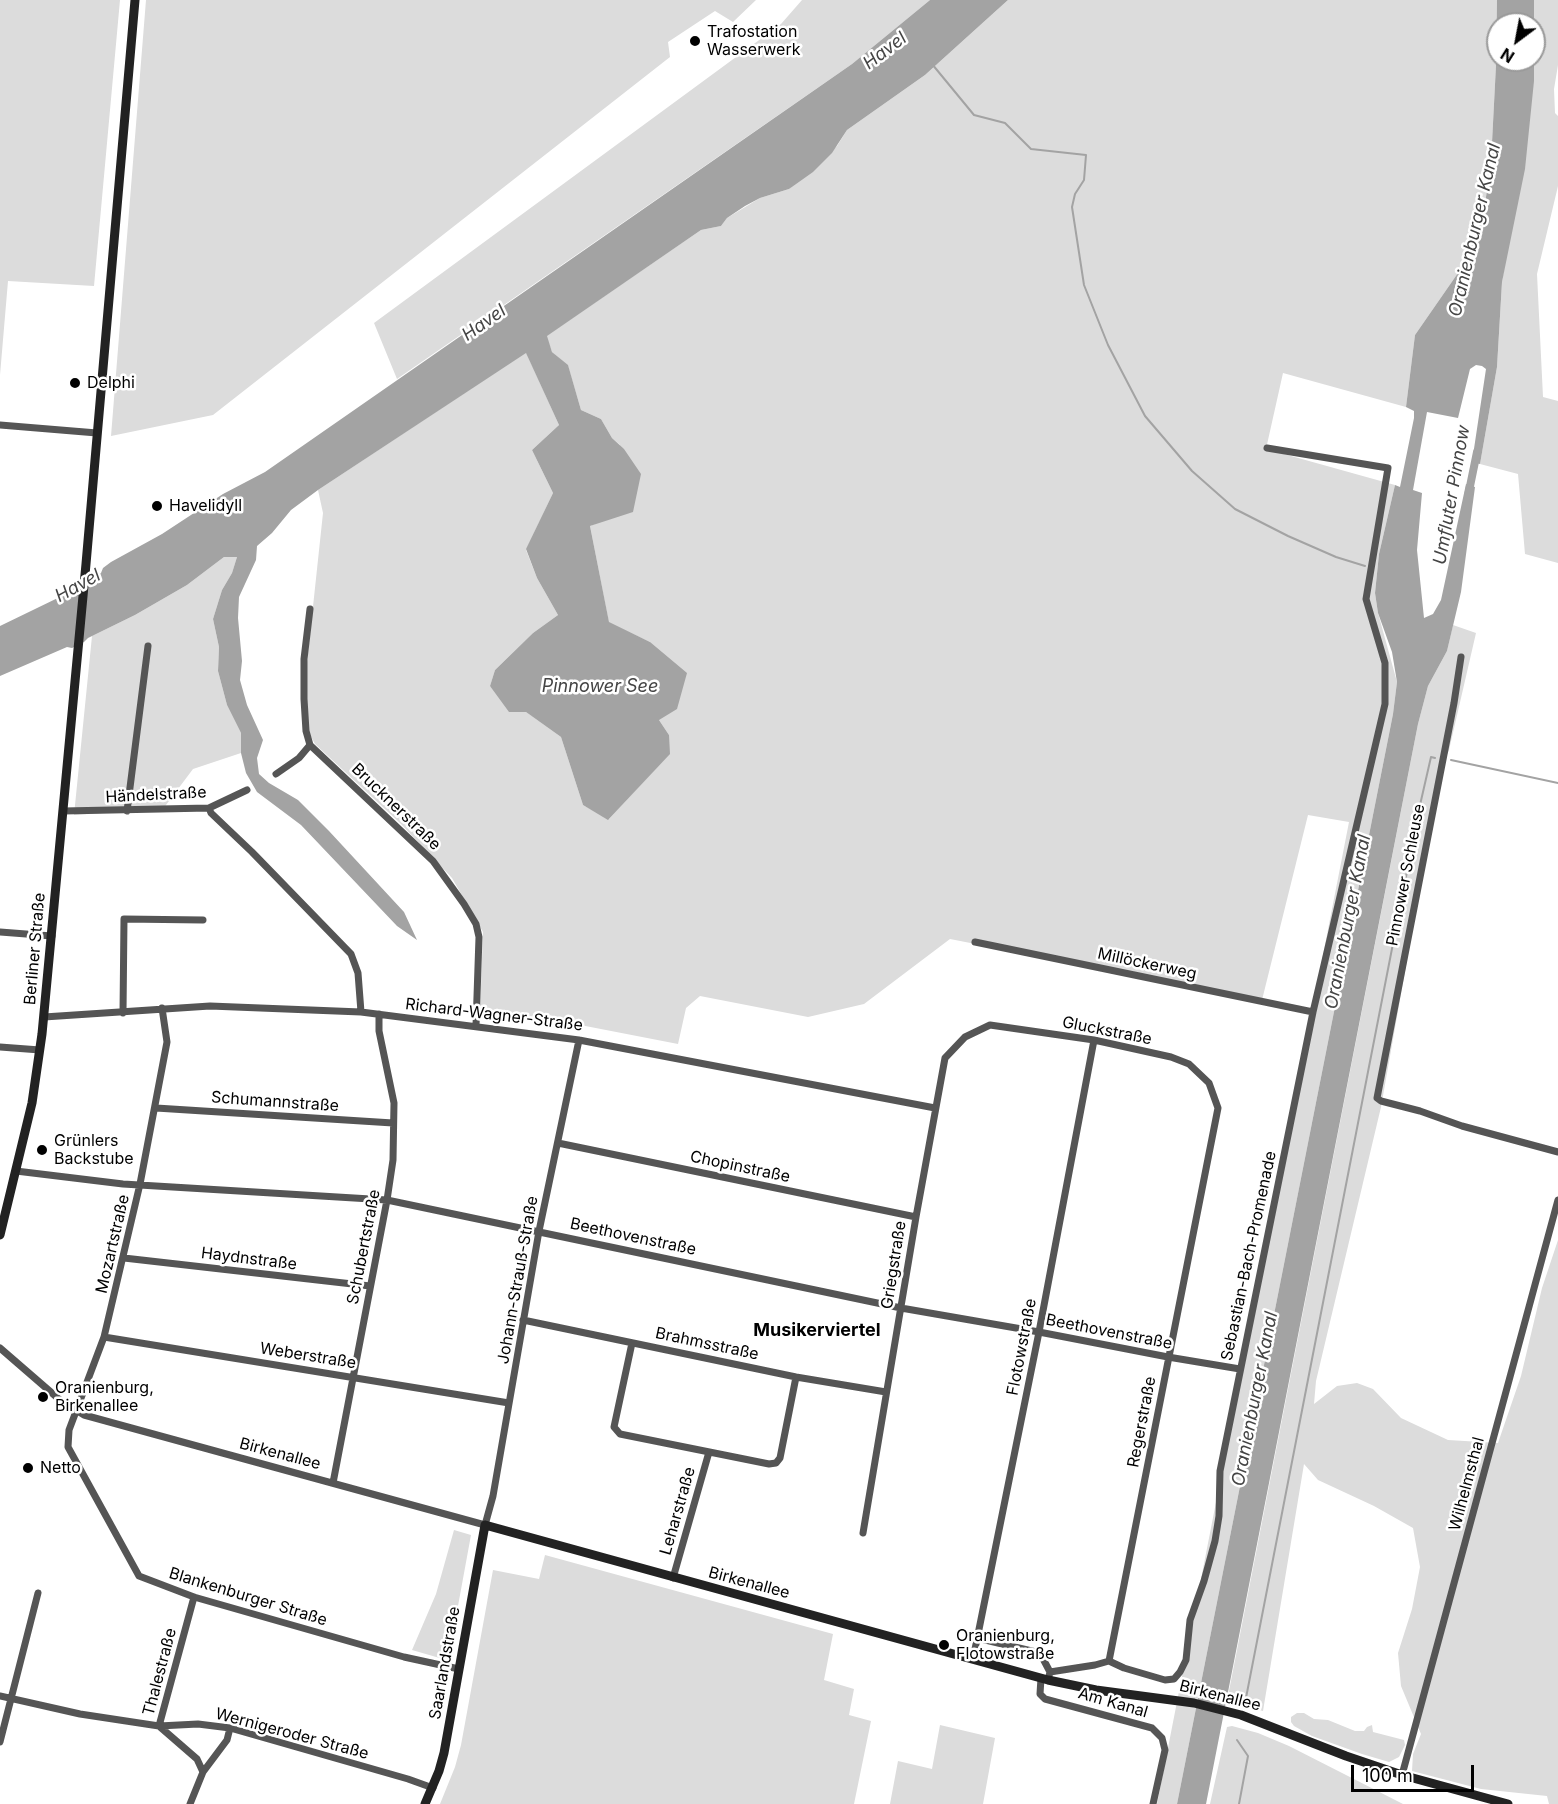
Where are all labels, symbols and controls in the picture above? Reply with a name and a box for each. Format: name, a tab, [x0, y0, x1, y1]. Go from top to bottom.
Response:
north arrow	[1486, 12, 1546, 72]
place label: Trafostation Wasserwerk	[707, 22, 800, 60]
water label: Havel	[859, 28, 911, 74]
marker: Trafostation Wasserwerk	[688, 34, 702, 48]
text: N	[1497, 44, 1518, 67]
water label: Oranienburger Kanal	[1445, 141, 1505, 319]
water label: Havel	[458, 300, 510, 346]
place label: Delphi	[87, 373, 135, 393]
marker: Delphi	[68, 376, 82, 390]
water label: Umfluter Pinnow	[1429, 424, 1475, 566]
place label: Havelidyll	[169, 496, 242, 516]
marker: Havelidyll	[150, 499, 164, 513]
water label: Havel	[51, 565, 105, 607]
water label: Pinnower See	[542, 676, 658, 698]
street label: Brucknerstraße	[347, 760, 445, 854]
street label: Händelstraße	[105, 783, 207, 807]
street label: Pinnower Schleuse	[1383, 802, 1429, 948]
water label: Oranienburger Kanal	[1320, 833, 1376, 1011]
street label: Berliner Straße	[21, 892, 49, 1006]
street label: Millöckerweg	[1096, 944, 1198, 984]
street label: Richard-Wagner-Straße	[404, 995, 584, 1035]
street label: Gluckstraße	[1060, 1013, 1154, 1049]
street label: Schumannstraße	[210, 1088, 340, 1116]
place label: Grünlers Backstube	[54, 1131, 134, 1169]
marker: Grünlers Backstube	[35, 1143, 49, 1157]
street label: Chopinstraße	[688, 1147, 792, 1187]
street label: Sebastian-Bach-Promenade	[1217, 1149, 1281, 1363]
street label: Schubertstraße	[343, 1188, 385, 1306]
street label: Mozartstraße	[92, 1193, 134, 1295]
street label: Johann-Strauß-Straße	[494, 1194, 542, 1366]
street label: Beethovenstraße	[568, 1214, 698, 1260]
street label: Griegstraße	[878, 1219, 910, 1311]
street label: Haydnstraße	[200, 1244, 298, 1274]
street label: Flotowstraße	[1003, 1297, 1041, 1397]
street label: Beethovenstraße	[1044, 1310, 1174, 1354]
water label: Oranienburger Kanal	[1227, 1310, 1283, 1488]
district label: Musikerviertel	[753, 1320, 881, 1342]
street label: Brahmsstraße	[654, 1324, 760, 1364]
street label: Weberstraße	[258, 1339, 358, 1373]
street label: Regerstraße	[1124, 1375, 1160, 1469]
place label: Oranienburg, Birkenallee	[55, 1378, 154, 1416]
marker: Oranienburg, Birkenallee	[36, 1390, 50, 1404]
street label: Birkenallee	[237, 1434, 323, 1474]
street label: Wilhelmsthal	[1445, 1435, 1489, 1533]
place label: Netto	[40, 1458, 81, 1478]
marker: Netto	[21, 1461, 35, 1475]
street label: Leharstraße	[656, 1465, 700, 1557]
street label: Birkenallee	[706, 1563, 792, 1603]
street label: Blankenburger Straße	[167, 1564, 329, 1630]
street label: Saarlandstraße	[426, 1605, 464, 1721]
street label: Thalestraße	[139, 1626, 181, 1718]
place label: Oranienburg, Flotowstraße	[956, 1626, 1055, 1664]
marker: Oranienburg, Flotowstraße	[937, 1638, 951, 1652]
street label: Birkenallee	[1177, 1677, 1263, 1715]
street label: Am Kanal	[1076, 1684, 1150, 1722]
street label: Wernigeroder Straße	[213, 1704, 371, 1764]
scale bar	[1354, 1753, 1477, 1791]
text: 100 m	[1362, 1765, 1413, 1786]

